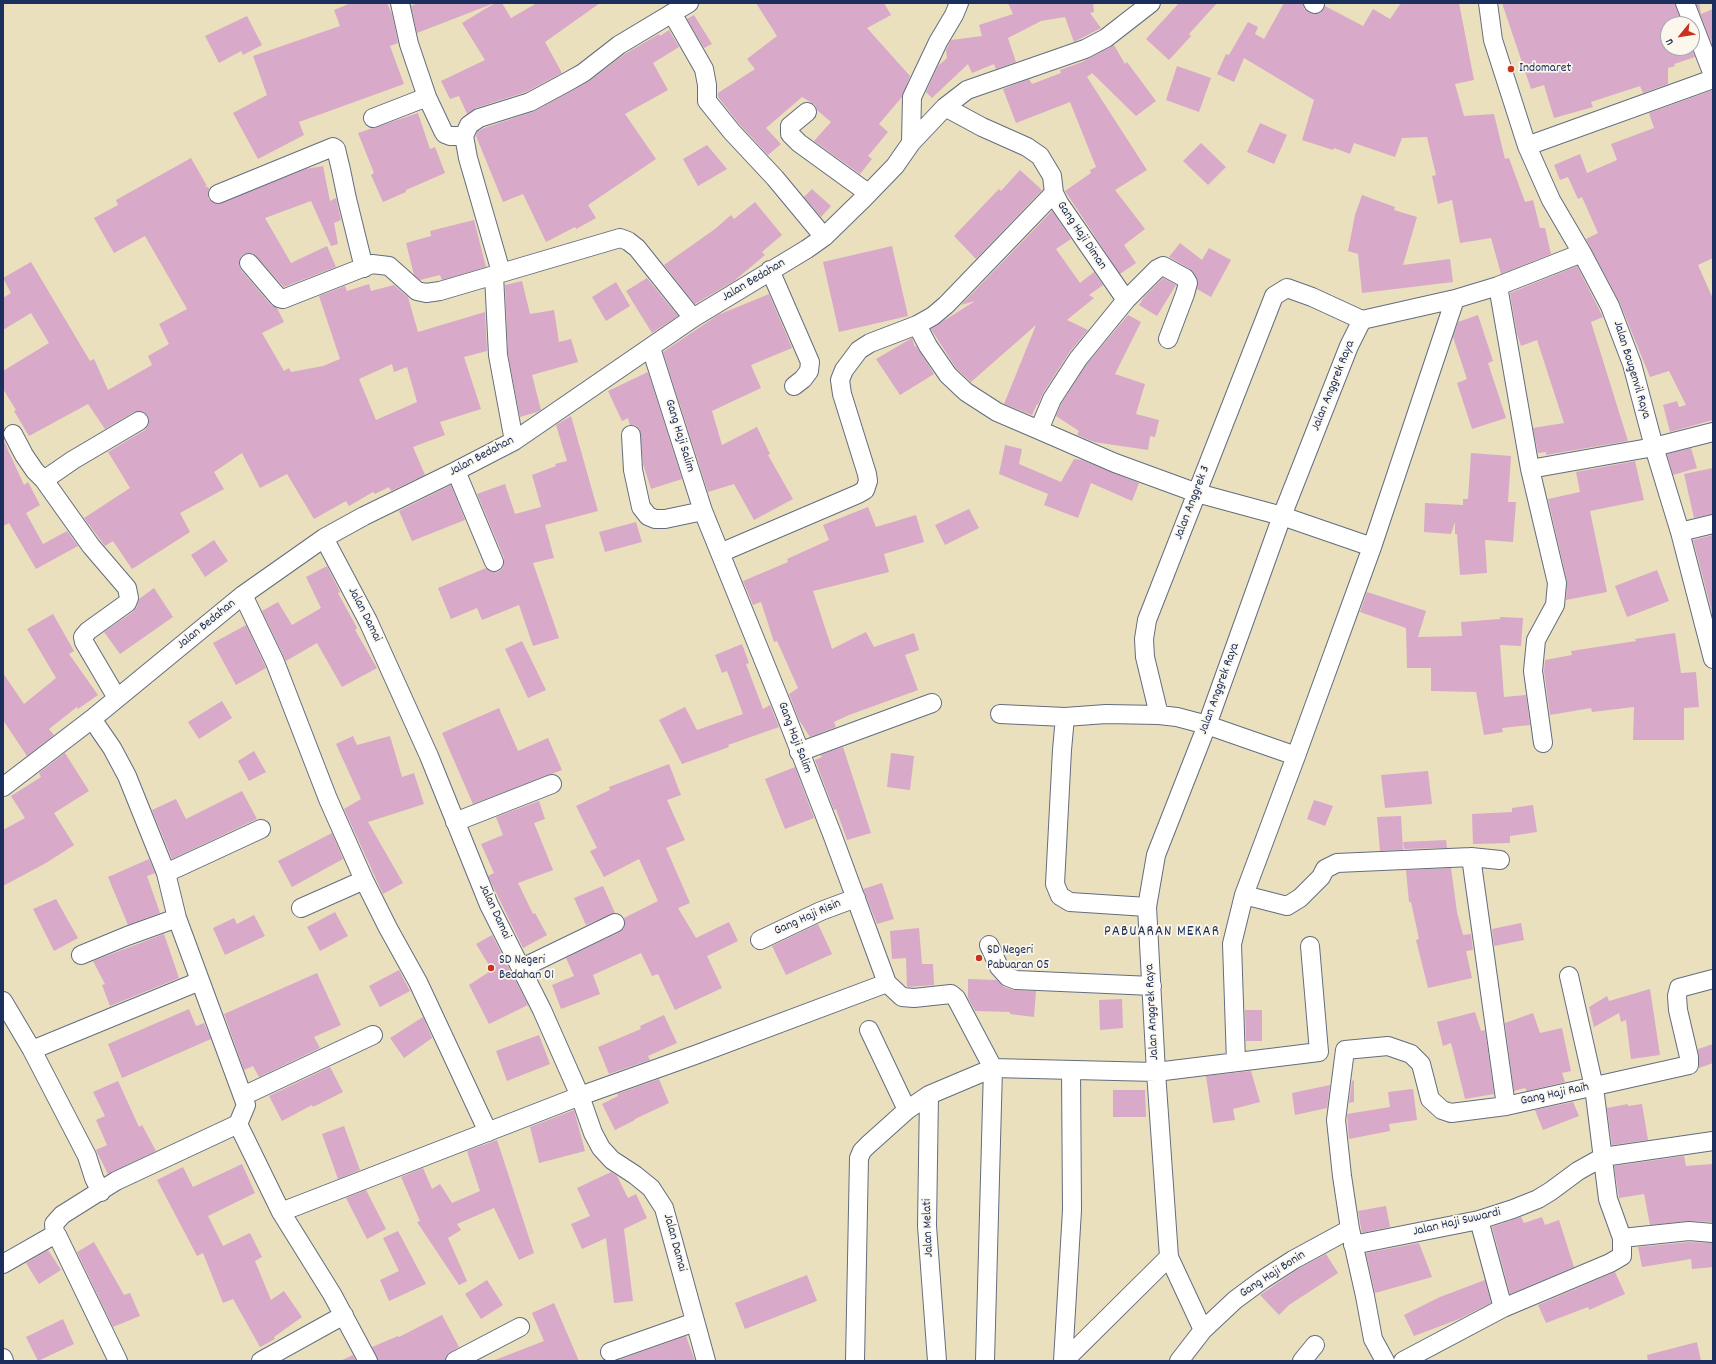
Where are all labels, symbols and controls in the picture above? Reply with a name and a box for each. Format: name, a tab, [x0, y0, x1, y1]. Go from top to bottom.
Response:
north arrow	[1660, 16, 1700, 56]
text: U	[1662, 35, 1679, 48]
place label: Indomaret	[1519, 61, 1571, 77]
marker: Indomaret	[1506, 64, 1516, 74]
street label: Gang Haji Diman	[1052, 199, 1110, 273]
street label: Jalan Bedahan	[719, 256, 789, 306]
street label: Jalan Bougenvil Raya	[1609, 319, 1653, 421]
street label: Jalan Anggrek Raya	[1309, 339, 1359, 433]
street label: Gang Haji Salim	[661, 398, 697, 474]
street label: Jalan Bedahan	[447, 433, 517, 481]
street label: Jalan Anggrek 3	[1172, 464, 1214, 542]
street label: Jalan Damai	[344, 585, 384, 645]
street label: Jalan Bedahan	[174, 597, 240, 653]
street label: Jalan Anggrek Raya	[1196, 641, 1244, 737]
street label: Gang Haji Salim	[773, 700, 815, 776]
street label: Jalan Damai	[474, 882, 514, 942]
street label: Gang Haji Risin	[772, 896, 844, 940]
district label: PABUARAN MEKAR	[1104, 924, 1220, 942]
place label: SD Negeri Pabuaran 05	[987, 943, 1049, 974]
place label: SD Negeri Bedahan 01	[499, 953, 554, 984]
marker: SD Negeri Pabuaran 05	[974, 953, 984, 963]
marker: SD Negeri Bedahan 01	[486, 963, 496, 973]
street label: Jalan Anggrek Raya	[1143, 964, 1163, 1060]
street label: Gang Haji Raih	[1519, 1080, 1591, 1110]
street label: Jalan Melati	[920, 1198, 938, 1258]
street label: Jalan Haji Suwardi	[1412, 1205, 1502, 1241]
street label: Jalan Damai	[659, 1212, 689, 1274]
street label: Gang Haji Bonin	[1237, 1248, 1309, 1302]

